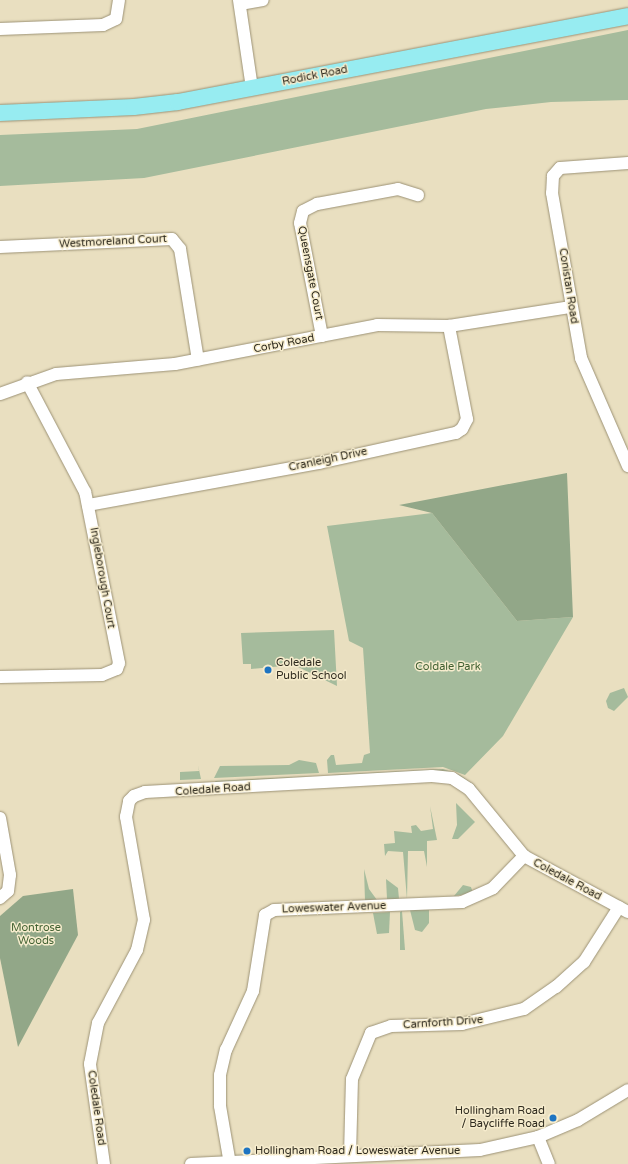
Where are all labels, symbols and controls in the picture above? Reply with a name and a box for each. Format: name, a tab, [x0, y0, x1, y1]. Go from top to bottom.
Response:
street label: Rodick Road	[281, 63, 349, 89]
street label: Queensgate Court	[294, 225, 326, 321]
street label: Westmoreland Court	[59, 233, 167, 251]
street label: Conistan Road	[556, 247, 580, 325]
street label: Corby Road	[252, 332, 316, 356]
street label: Cranleigh Drive	[288, 445, 368, 475]
street label: Ingleborough Court	[87, 526, 117, 630]
place label: Coledale Public School	[276, 657, 347, 683]
park label: Coldale Park	[415, 660, 481, 674]
marker: Coledale Public School	[263, 665, 273, 675]
street label: Coledale Road	[175, 781, 251, 799]
street label: Coledale Road	[530, 856, 604, 904]
street label: Loweswater Avenue	[282, 900, 386, 916]
park label: Montrose Woods	[11, 922, 61, 948]
street label: Carnforth Drive	[403, 1014, 483, 1032]
street label: Coledale Road	[84, 1070, 108, 1146]
place label: Hollingham Road / Baycliffe Road	[455, 1105, 545, 1131]
marker: Hollingham Road / Baycliffe Road	[548, 1113, 558, 1123]
place label: Hollingham Road / Loweswater Avenue	[255, 1144, 460, 1158]
marker: Hollingham Road / Loweswater Avenue	[242, 1146, 252, 1156]

